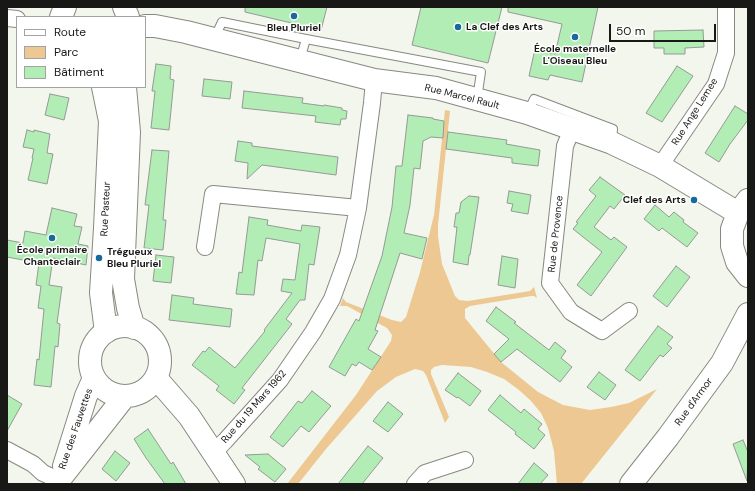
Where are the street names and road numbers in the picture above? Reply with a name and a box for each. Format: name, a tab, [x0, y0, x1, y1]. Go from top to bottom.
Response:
street label: Rue Ange Lemee	[669, 76, 721, 148]
street label: Rue Marcel Rault	[423, 82, 501, 112]
street label: Rue Pasteur	[99, 181, 113, 237]
street label: Rue de Provence	[546, 195, 566, 273]
street label: Rue du 19 Mars 1962	[219, 368, 289, 446]
street label: Rue d'Armor	[673, 376, 715, 428]
street label: Rue des Fauvettes	[57, 387, 95, 471]

